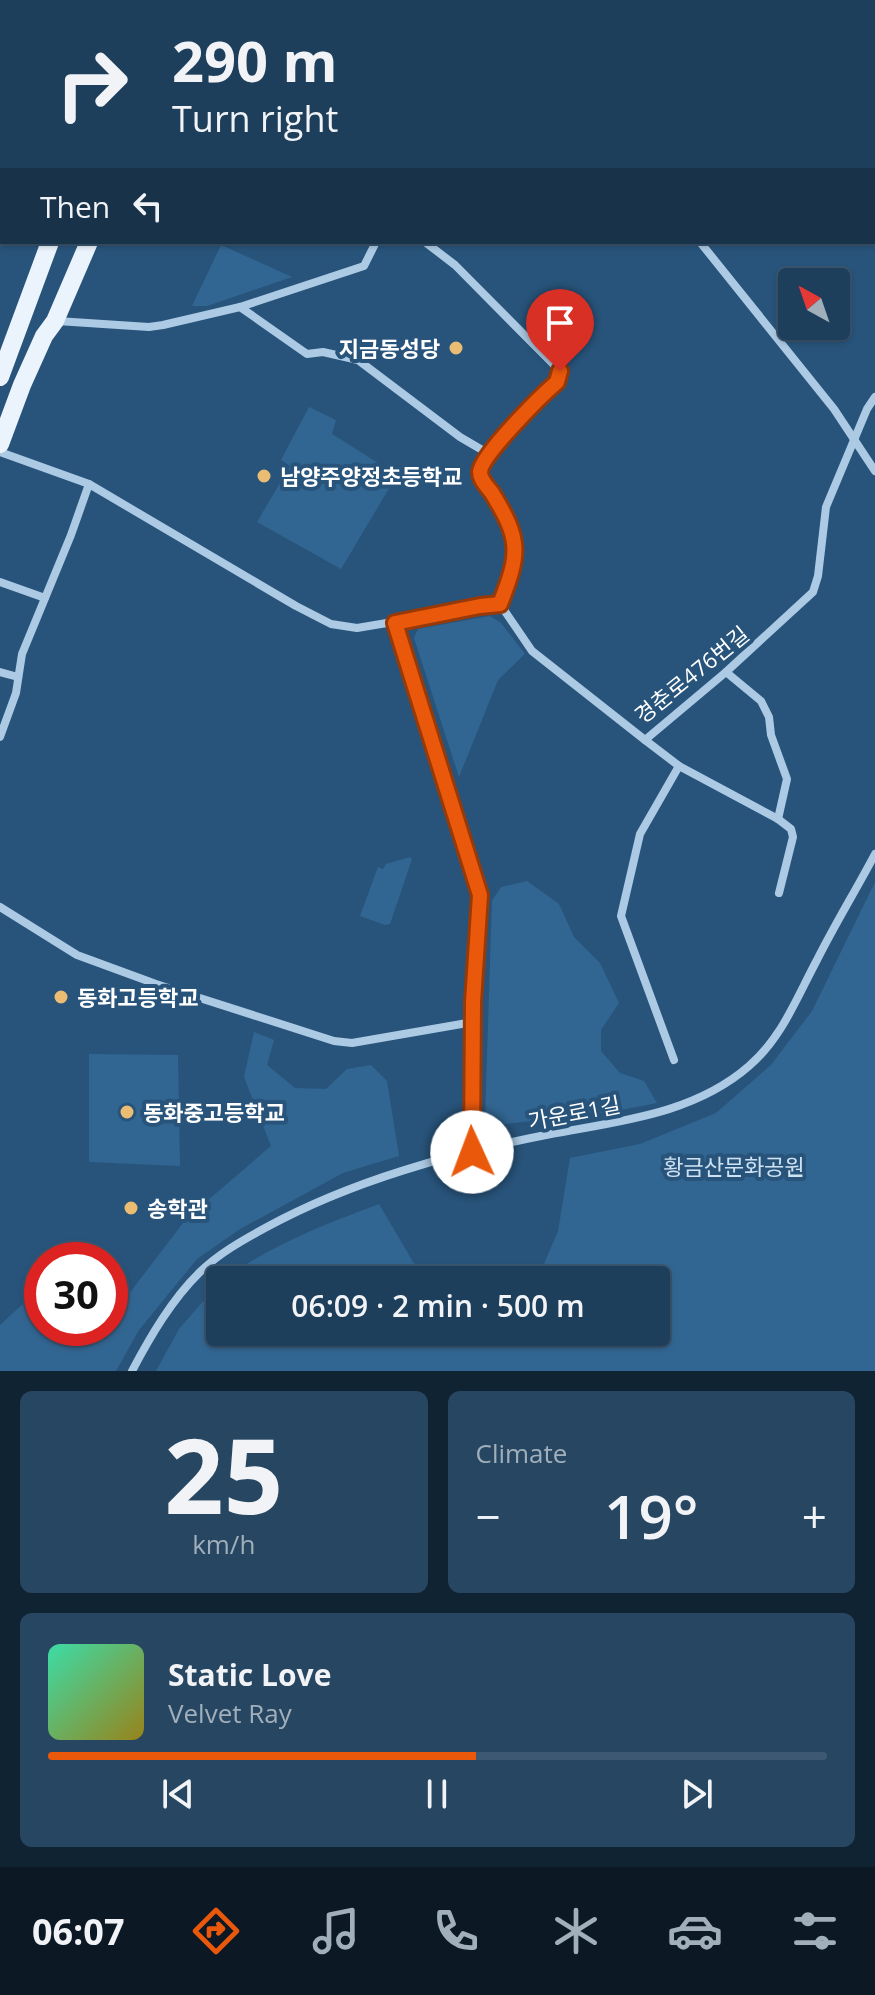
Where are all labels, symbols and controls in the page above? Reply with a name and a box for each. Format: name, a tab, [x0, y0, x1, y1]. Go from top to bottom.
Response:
text: 290 m	[172, 22, 338, 98]
icon: right	[40, 32, 144, 136]
text: Turn right	[172, 94, 338, 143]
icon: left	[126, 184, 170, 228]
text: Then	[40, 186, 110, 227]
north arrow	[778, 268, 850, 340]
map controls	[778, 268, 850, 340]
pin	[526, 289, 594, 371]
icon: arrive	[538, 301, 582, 345]
place label: 지금동성당	[339, 333, 440, 363]
marker: 지금동성당	[447, 339, 465, 357]
place label: 남양주양정초등학교	[280, 461, 462, 491]
marker: 남양주양정초등학교	[255, 467, 273, 485]
street label: 경춘로476번길	[628, 619, 754, 729]
place label: 동화고등학교	[77, 982, 198, 1012]
marker: 동화고등학교	[52, 988, 70, 1006]
street label: 가운로1길	[525, 1088, 623, 1136]
place label: 동화중고등학교	[143, 1097, 285, 1127]
marker: 동화중고등학교	[118, 1103, 136, 1121]
position arrow	[430, 1110, 514, 1194]
park label: 황금산문화공원	[663, 1151, 805, 1181]
place label: 송학관	[147, 1193, 208, 1223]
marker: 송학관	[122, 1199, 140, 1217]
speed limit sign: 30	[24, 1242, 128, 1346]
text: 06:09 · 2 min · 500 m	[291, 1285, 585, 1326]
text: 25	[164, 1403, 283, 1544]
text: Climate	[476, 1435, 567, 1471]
text: 19°	[604, 1475, 698, 1557]
text: −	[476, 1486, 501, 1546]
text: +	[802, 1486, 827, 1546]
text: km/h	[192, 1526, 255, 1562]
text: Static Love	[168, 1654, 331, 1695]
text: Velvet Ray	[168, 1695, 292, 1731]
icon: previous	[156, 1772, 200, 1816]
icon: pause	[415, 1772, 459, 1816]
icon: next	[675, 1772, 719, 1816]
icon: directions	[188, 1903, 244, 1959]
icon: music	[308, 1903, 364, 1959]
icon: phone	[428, 1903, 484, 1959]
icon: climate	[548, 1903, 604, 1959]
icon: car	[667, 1903, 723, 1959]
icon: filters	[787, 1903, 843, 1959]
text: 06:07	[32, 1907, 124, 1956]

